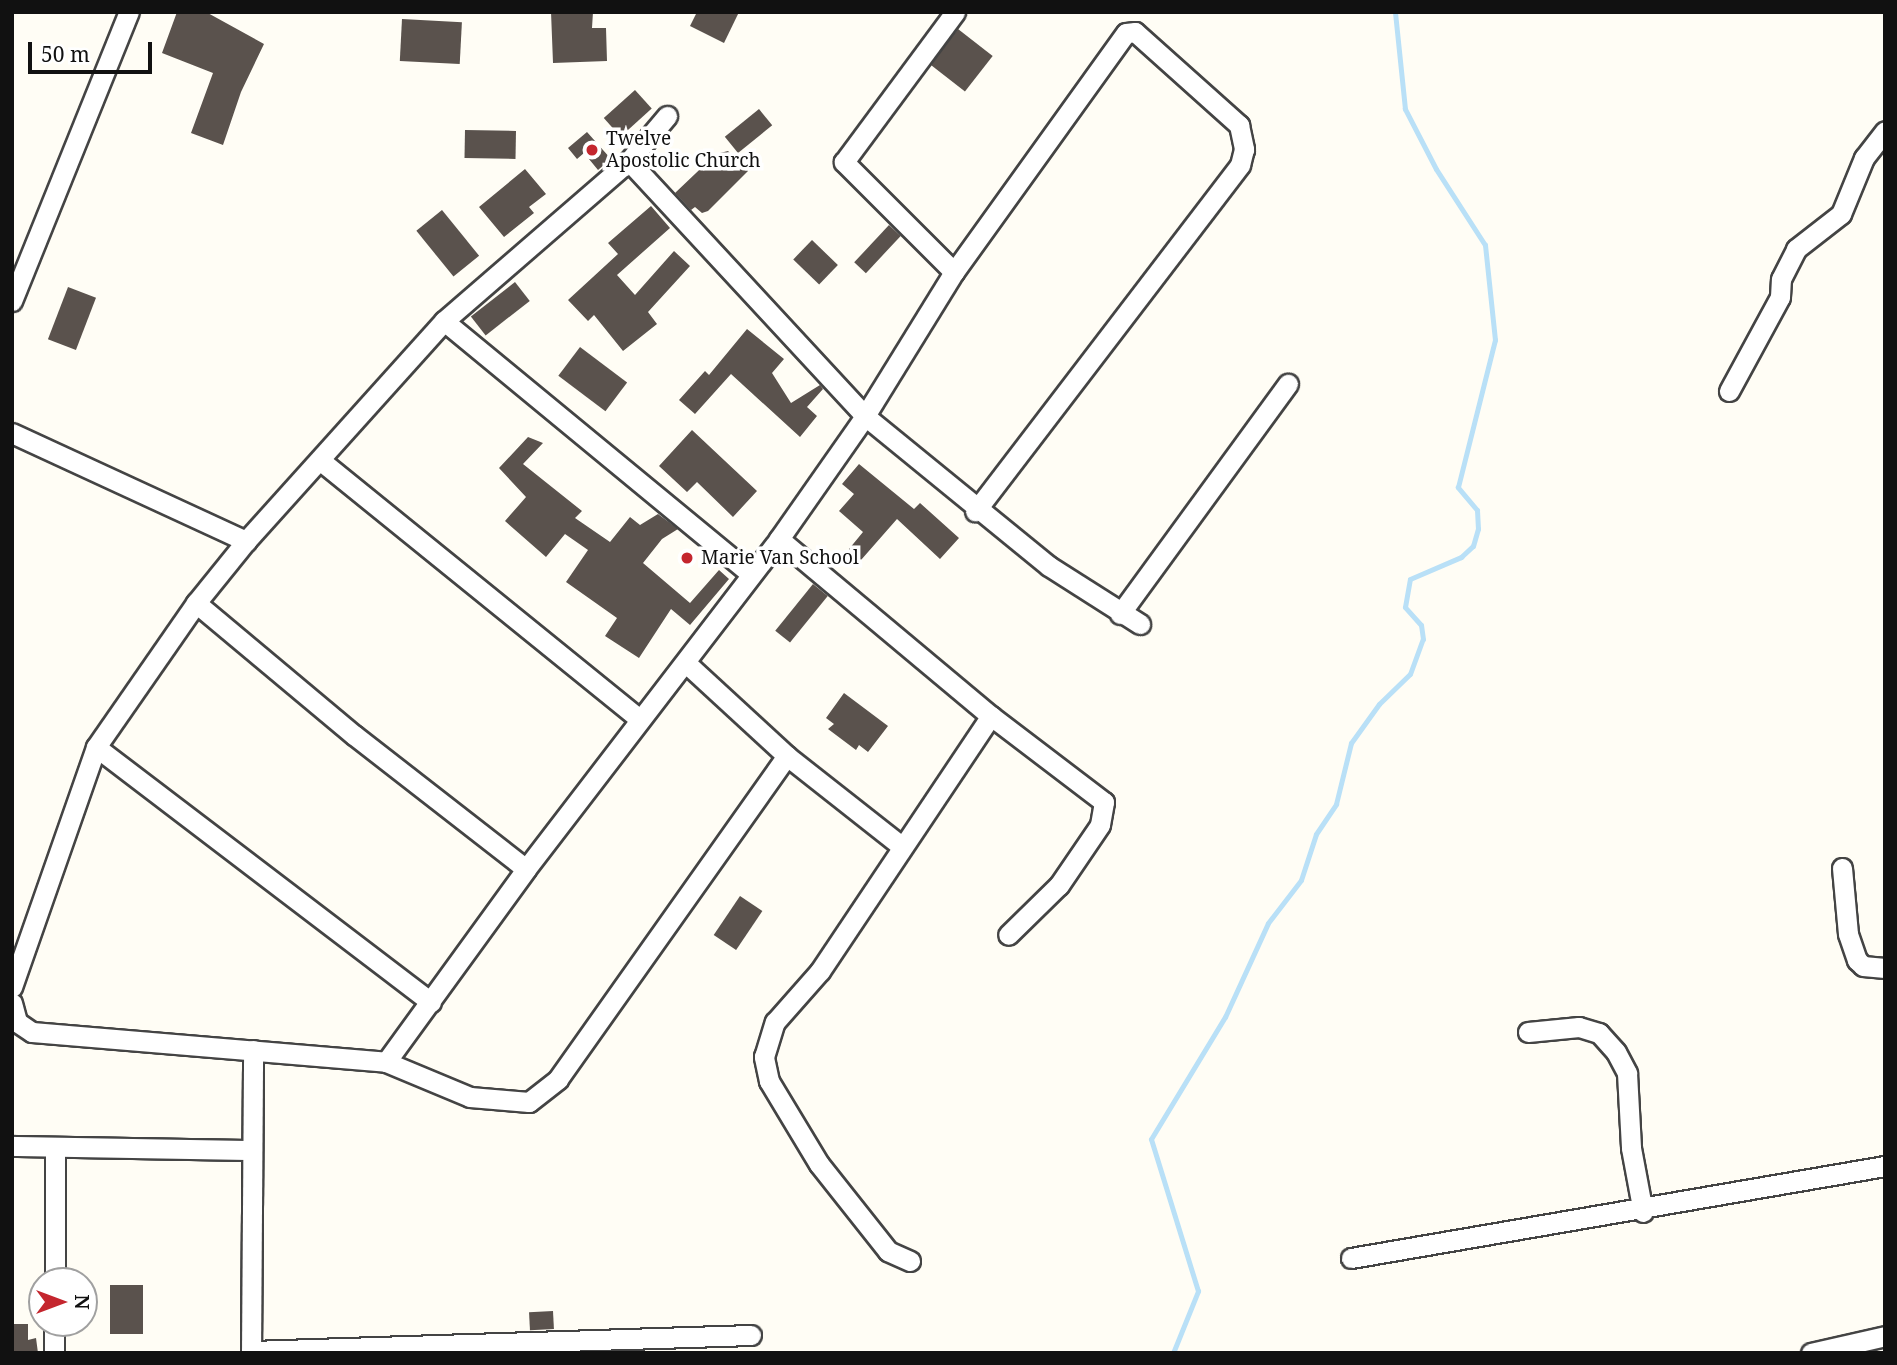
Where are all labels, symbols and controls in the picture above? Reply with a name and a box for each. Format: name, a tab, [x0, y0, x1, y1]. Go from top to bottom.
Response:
scale bar	[32, 28, 156, 72]
text: 50 m	[41, 40, 90, 68]
place label: Twelve Apostolic Church	[606, 128, 761, 172]
marker: Twelve Apostolic Church	[584, 142, 600, 158]
place label: Marie Van School	[701, 547, 859, 569]
marker: Marie Van School	[679, 550, 695, 566]
north arrow	[28, 1267, 98, 1337]
text: N	[69, 1295, 95, 1309]

